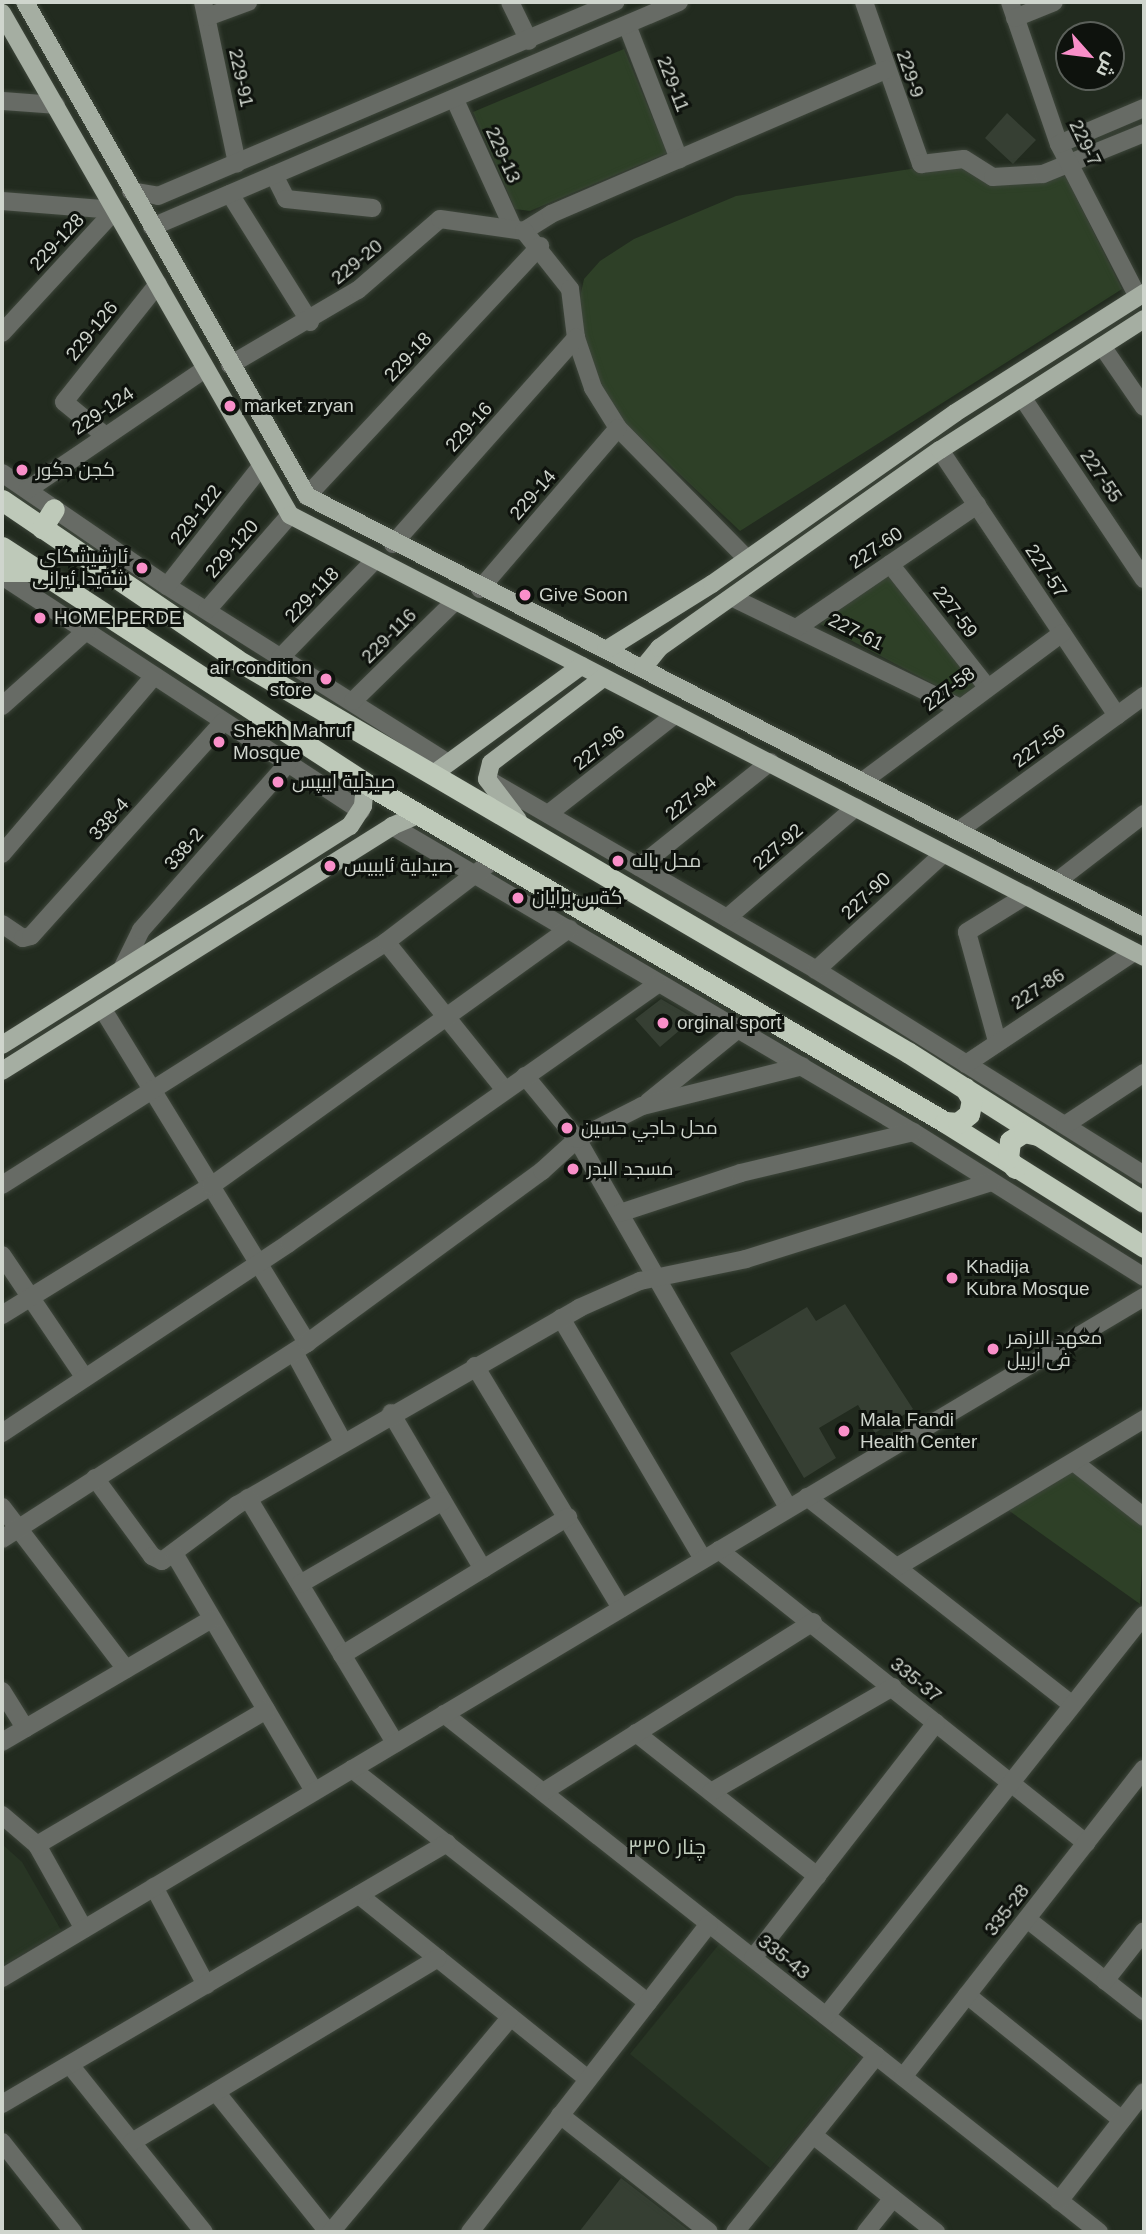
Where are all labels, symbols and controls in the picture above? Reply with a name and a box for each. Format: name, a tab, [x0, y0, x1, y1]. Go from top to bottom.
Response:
north arrow	[1055, 21, 1125, 91]
street label: 229-91	[224, 47, 258, 109]
street label: 229-9	[891, 47, 929, 101]
text: ش	[1092, 49, 1122, 81]
street label: 229-11	[652, 53, 694, 115]
street label: 229-7	[1064, 116, 1106, 170]
street label: 229-13	[481, 123, 525, 187]
street label: 229-128	[25, 209, 89, 275]
street label: 229-20	[327, 235, 387, 289]
street label: 229-126	[61, 297, 123, 365]
street label: 229-18	[379, 328, 437, 386]
street label: 229-124	[68, 382, 138, 440]
place label: market zryan	[244, 395, 354, 417]
street label: 229-16	[441, 397, 497, 457]
marker: market zryan	[222, 398, 238, 414]
street label: 227-55	[1075, 445, 1127, 507]
place label: كجن دكور	[36, 459, 115, 481]
marker: كجن دكور	[14, 462, 30, 478]
street label: 229-14	[505, 465, 561, 525]
street label: 229-122	[166, 481, 226, 549]
street label: 229-120	[201, 515, 263, 583]
street label: 227-60	[845, 522, 907, 574]
street label: 227-57	[1020, 540, 1072, 602]
place label: ئارشيشكاى شةيدا ئيرانى	[32, 546, 128, 590]
marker: ئارشيشكاى شةيدا ئيرانى	[134, 560, 150, 576]
street label: 229-118	[280, 563, 344, 627]
street label: 227-59	[928, 582, 982, 642]
place label: Give Soon	[539, 584, 628, 606]
marker: Give Soon	[517, 587, 533, 603]
street label: 229-116	[357, 604, 421, 668]
place label: HOME PERDE	[54, 607, 182, 629]
street label: 227-61	[824, 608, 888, 656]
marker: HOME PERDE	[32, 610, 48, 626]
place label: air condition store	[210, 657, 312, 701]
street label: 227-58	[919, 662, 979, 716]
marker: air condition store	[318, 671, 334, 687]
street label: 227-56	[1008, 719, 1070, 773]
place label: Shekh Mahruf Mosque	[233, 720, 351, 764]
street label: 227-96	[569, 721, 629, 775]
marker: Shekh Mahruf Mosque	[211, 734, 227, 750]
place label: صيدلية ایبپس	[292, 771, 395, 793]
street label: 227-94	[661, 771, 721, 825]
marker: صيدلية ایبپس	[270, 774, 286, 790]
street label: 338-4	[84, 793, 134, 845]
street label: 227-92	[748, 819, 808, 875]
street label: 338-2	[159, 823, 209, 875]
place label: محل باله	[632, 850, 701, 872]
marker: محل باله	[610, 853, 626, 869]
place label: صيدلية ئايبيس	[344, 855, 453, 877]
marker: صيدلية ئايبيس	[322, 858, 338, 874]
street label: 227-90	[837, 867, 895, 925]
place label: كةس برايان	[532, 887, 622, 909]
marker: كةس برايان	[510, 890, 526, 906]
street label: 227-86	[1007, 963, 1069, 1015]
place label: orginal sport	[677, 1012, 782, 1034]
marker: orginal sport	[655, 1015, 671, 1031]
place label: محل حاجي حسین	[581, 1117, 718, 1139]
marker: محل حاجي حسین	[559, 1120, 575, 1136]
place label: مسجد البدر	[587, 1158, 674, 1180]
marker: مسجد البدر	[565, 1161, 581, 1177]
place label: Khadija Kubra Mosque	[966, 1256, 1090, 1300]
marker: Khadija Kubra Mosque	[944, 1270, 960, 1286]
place label: معهد الازهر فی اربیل	[1007, 1327, 1102, 1371]
marker: معهد الازهر فی اربیل	[985, 1341, 1001, 1357]
place label: Mala Fandi Health Center	[860, 1409, 977, 1453]
marker: Mala Fandi Health Center	[834, 1421, 854, 1441]
street label: 335-37	[886, 1653, 946, 1707]
district label: چنار ٣٣٥	[628, 1834, 706, 1860]
street label: 335-28	[980, 1880, 1034, 1940]
street label: 335-43	[754, 1930, 814, 1984]

